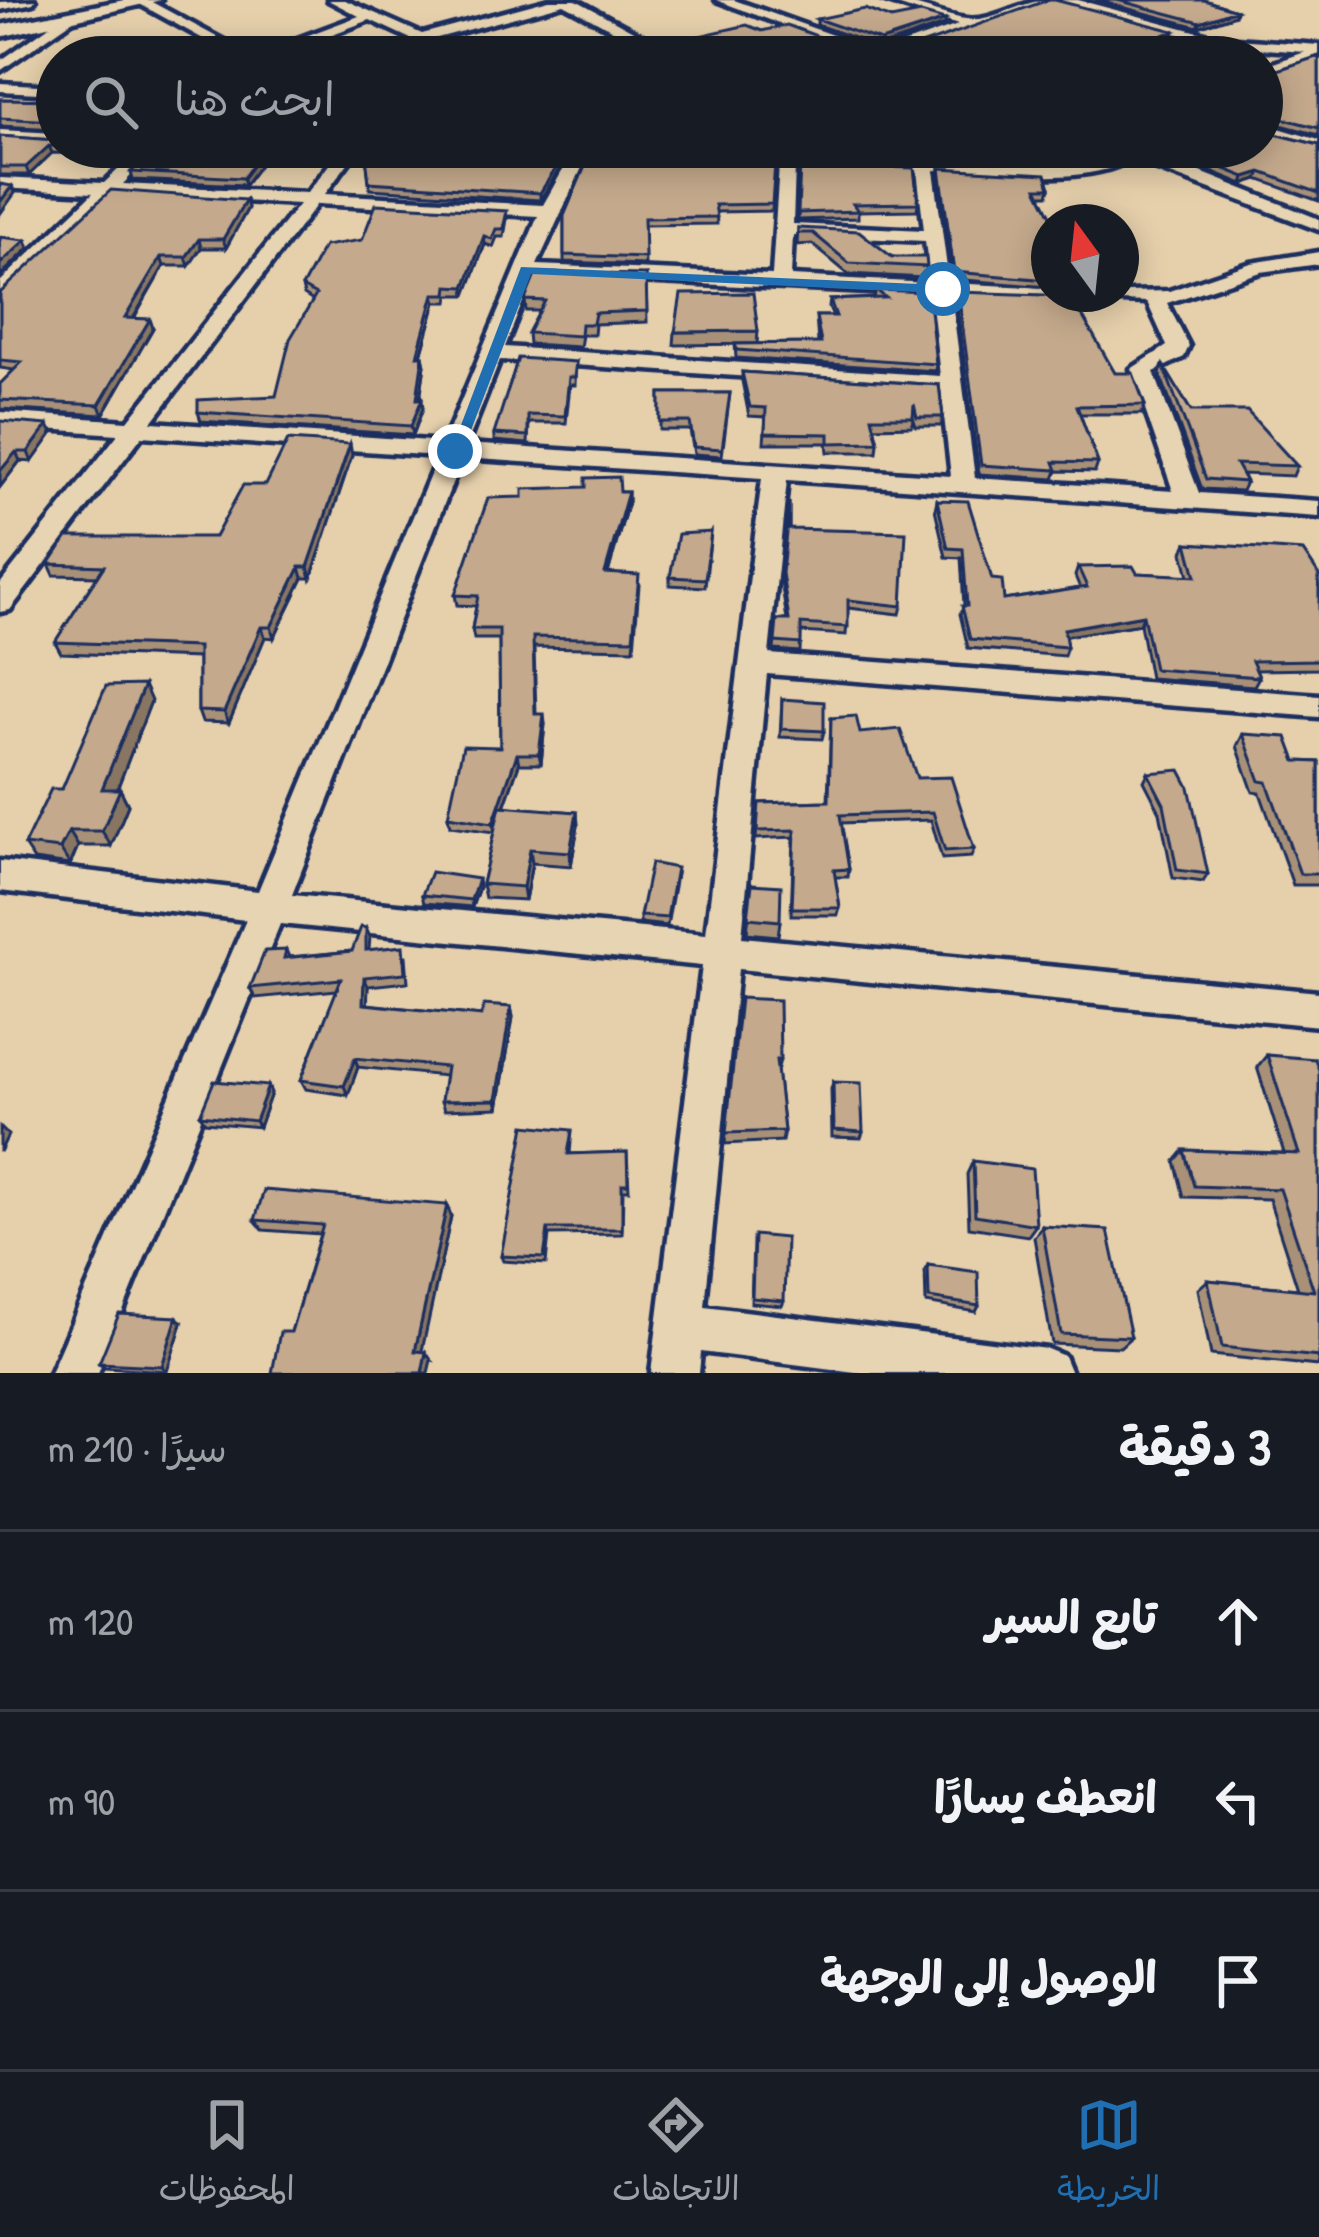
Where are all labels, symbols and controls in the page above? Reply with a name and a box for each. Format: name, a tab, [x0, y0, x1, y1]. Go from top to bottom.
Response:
search box	[36, 36, 1283, 168]
text: ابحث هنا	[174, 68, 335, 129]
icon: search	[78, 69, 144, 135]
north arrow	[1031, 204, 1139, 312]
route start	[916, 262, 970, 316]
route end	[428, 424, 482, 478]
text: 3 دقيقة	[1119, 1412, 1271, 1481]
text: سيرًا · 210 m	[48, 1421, 227, 1474]
text: تابع السير	[986, 1586, 1157, 1647]
icon: ahead	[1205, 1588, 1271, 1654]
text: 120 m	[48, 1594, 133, 1647]
text: انعطف يسارًا	[934, 1766, 1157, 1827]
icon: left	[1205, 1768, 1271, 1834]
text: 90 m	[48, 1774, 115, 1827]
text: الوصول إلى الوجهة	[820, 1946, 1157, 2007]
icon: arrive	[1205, 1948, 1271, 2014]
tab: المحفوظات	[159, 2092, 295, 2218]
tab: الاتجاهات	[612, 2092, 740, 2218]
tab: الخريطة	[1057, 2092, 1160, 2218]

